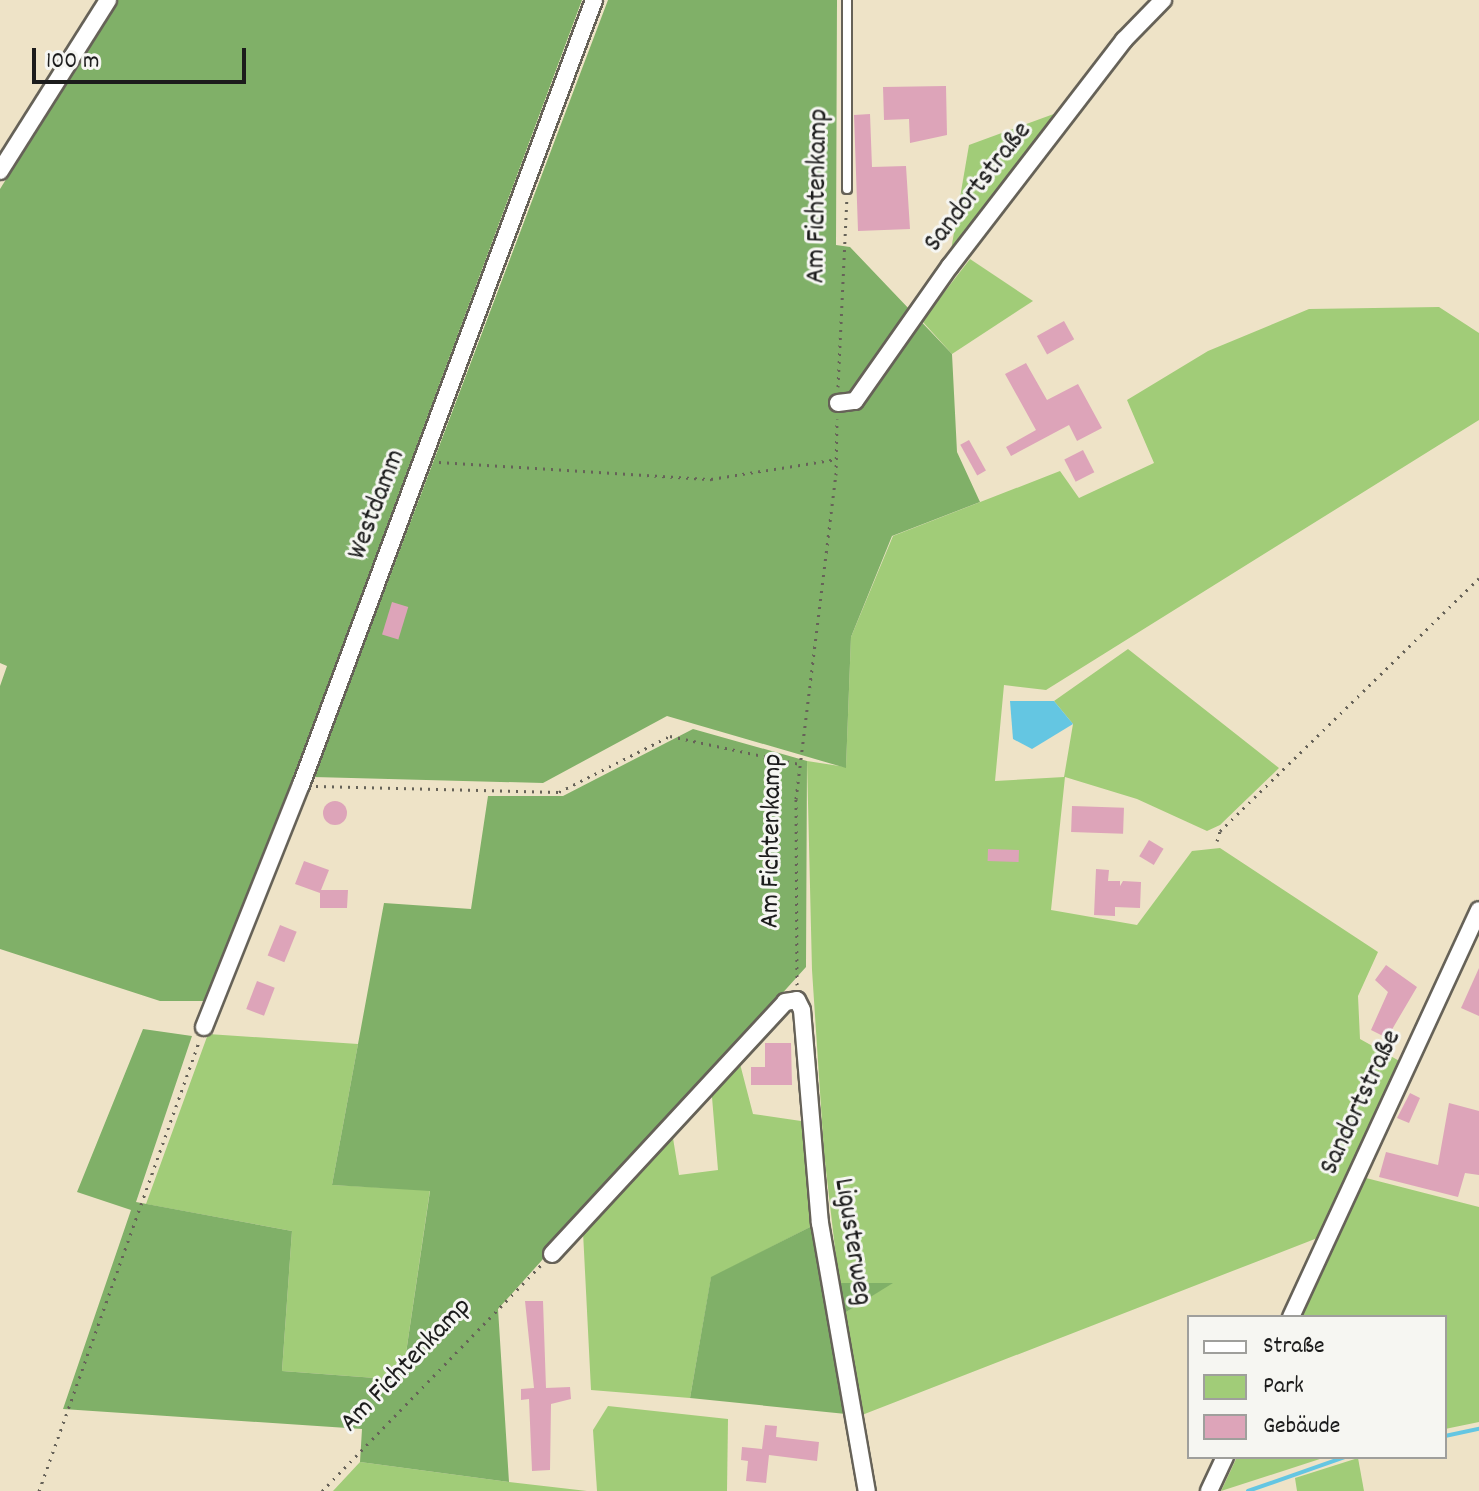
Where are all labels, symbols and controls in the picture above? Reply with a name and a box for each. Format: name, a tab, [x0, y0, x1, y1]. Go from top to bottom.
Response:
scale bar	[36, 32, 250, 82]
text: 100 m	[46, 45, 99, 79]
street label: Am Fichtenkamp	[801, 108, 837, 284]
street label: Sandortstraße	[918, 116, 1040, 260]
street label: Westdamm	[342, 445, 414, 565]
street label: Am Fichtenkamp	[755, 753, 791, 929]
street label: Sandortstraße	[1314, 1025, 1410, 1181]
street label: Ligusterweg	[824, 1176, 878, 1308]
street label: Am Fichtenkamp	[334, 1291, 480, 1441]
legend	[1187, 1315, 1447, 1459]
text: Straße	[1263, 1330, 1325, 1364]
text: Park	[1263, 1370, 1304, 1404]
text: Gebäude	[1263, 1410, 1340, 1444]

